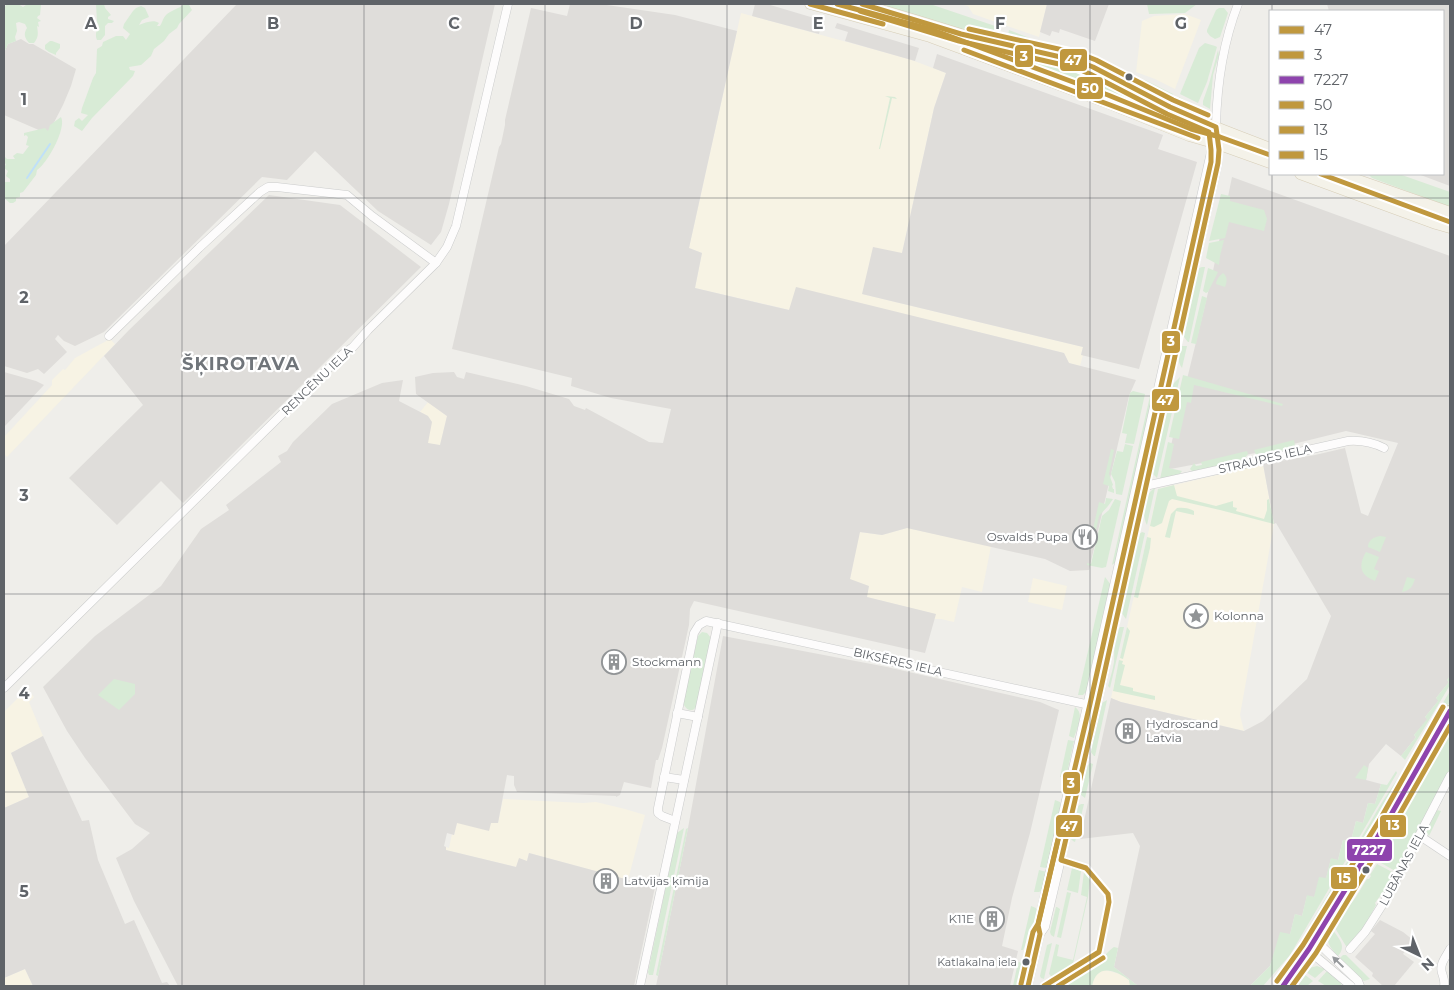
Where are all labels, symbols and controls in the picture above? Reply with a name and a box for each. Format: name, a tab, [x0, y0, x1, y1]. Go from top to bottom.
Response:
legend	[1269, 10, 1444, 175]
text: A	[84, 14, 98, 33]
text: B	[267, 14, 279, 33]
text: C	[448, 14, 460, 33]
text: D	[629, 14, 643, 33]
text: E	[813, 14, 823, 33]
text: F	[995, 14, 1005, 33]
text: G	[1175, 14, 1187, 33]
text: 47	[1314, 20, 1332, 39]
line badge: 3	[1014, 44, 1034, 68]
text: 3	[1314, 45, 1322, 64]
text: 3	[1019, 47, 1028, 65]
line badge: 47	[1059, 48, 1088, 72]
text: 47	[1064, 51, 1082, 69]
text: 7227	[1314, 70, 1349, 89]
unlabelled marker	[1124, 72, 1134, 82]
line badge: 50	[1076, 76, 1104, 100]
text: 50	[1081, 79, 1099, 97]
text: 1	[21, 90, 27, 109]
text: 50	[1314, 95, 1332, 114]
text: 13	[1314, 120, 1328, 139]
text: 15	[1314, 145, 1328, 164]
text: 2	[19, 288, 29, 307]
line badge: 3	[1161, 330, 1181, 354]
text: 3	[1166, 332, 1175, 350]
street label: RENCĒNU IELA	[278, 343, 355, 418]
district label: ŠĶIROTAVA	[182, 353, 300, 376]
line badge: 47	[1151, 388, 1180, 412]
text: 47	[1156, 391, 1174, 409]
street label: STRAUPES IELA	[1217, 440, 1313, 477]
text: 3	[18, 486, 29, 505]
restaurant icon: Osvalds Pupa	[1072, 524, 1098, 550]
place label: Osvalds Pupa	[987, 529, 1068, 544]
place icon: Kolonna	[1183, 603, 1209, 629]
place label: Kolonna	[1214, 608, 1264, 623]
street label: BIKSĒRES IELA	[852, 644, 945, 679]
building icon: Stockmann	[601, 649, 627, 675]
place label: Stockmann	[632, 654, 701, 669]
text: 4	[18, 684, 30, 703]
place label: Hydroscand Latvia	[1146, 716, 1218, 745]
building icon: Hydroscand Latvia	[1115, 718, 1141, 744]
line badge: 3	[1062, 771, 1081, 795]
text: 3	[1066, 774, 1075, 792]
line badge: 47	[1055, 814, 1083, 838]
line badge: 13	[1379, 814, 1407, 838]
text: 13	[1386, 816, 1400, 834]
text: 47	[1060, 817, 1078, 835]
street label: LUBĀNAS IELA	[1376, 821, 1432, 908]
line badge: 7227	[1346, 838, 1393, 862]
text: 7227	[1352, 841, 1386, 859]
unlabelled marker	[1361, 865, 1371, 875]
line badge: 15	[1330, 866, 1358, 890]
building icon: Latvijas ķīmija	[593, 868, 619, 894]
text: 15	[1337, 869, 1351, 887]
place label: Latvijas ķīmija	[624, 873, 709, 888]
text: 5	[19, 882, 29, 901]
building icon: K11E	[979, 906, 1005, 932]
place label: K11E	[949, 911, 974, 926]
north arrow	[1394, 930, 1444, 980]
text: N	[1418, 954, 1438, 975]
place label: Katlakalna iela	[937, 955, 1017, 969]
one-way arrow	[1333, 956, 1345, 968]
marker: Katlakalna iela	[1021, 957, 1031, 967]

